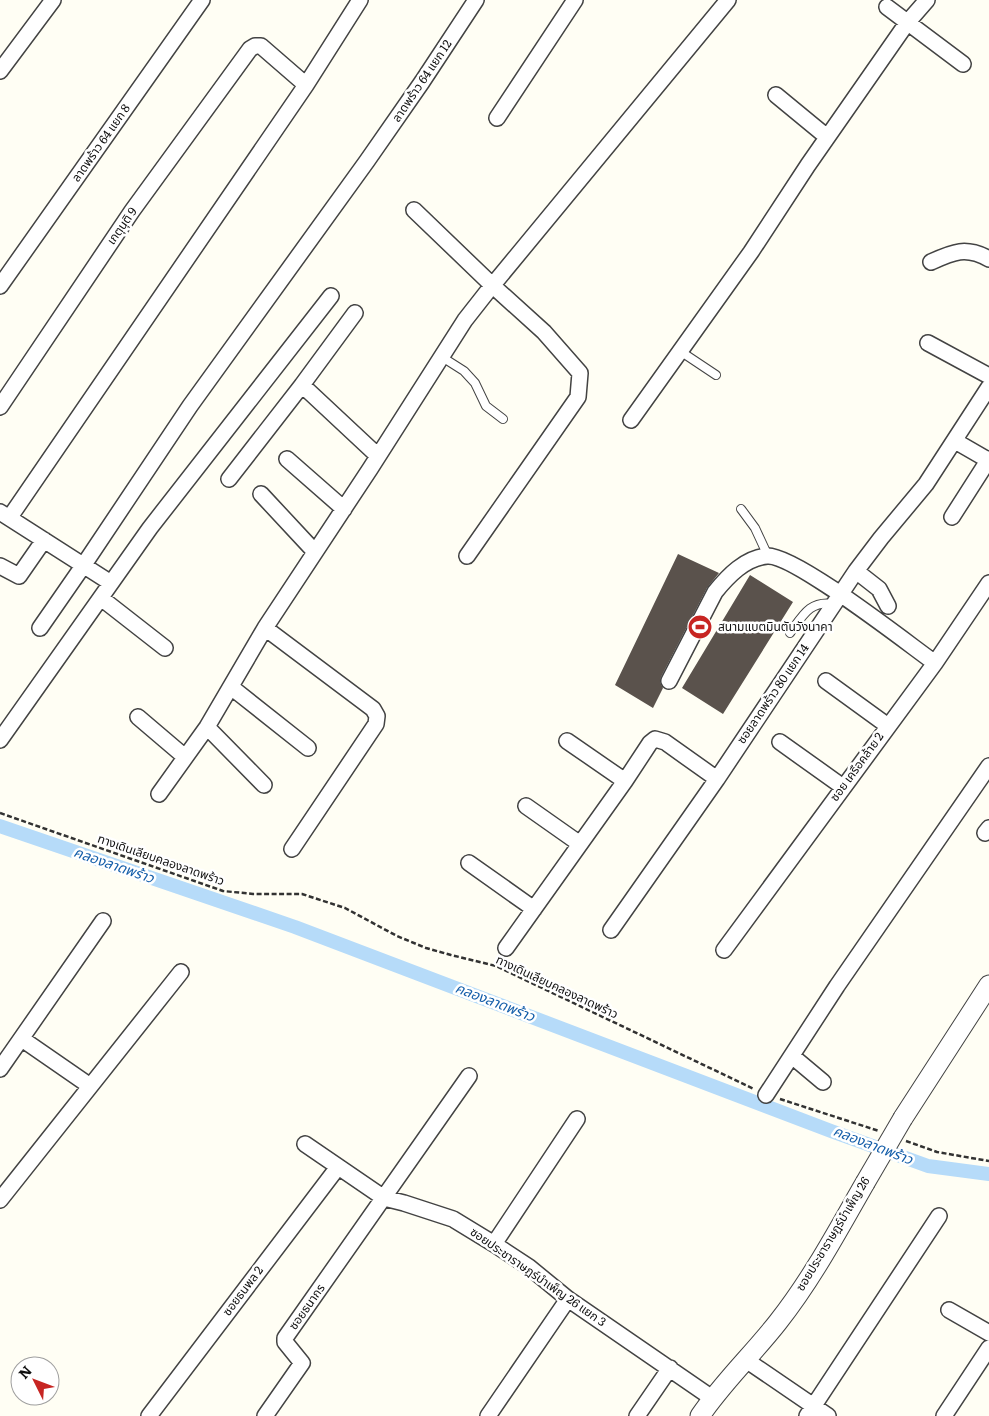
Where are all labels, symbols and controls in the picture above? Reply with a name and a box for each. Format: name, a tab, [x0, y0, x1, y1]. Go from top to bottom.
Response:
street label: ลาดพร้าว 64 แยก 12	[387, 36, 456, 125]
street label: ลาดพร้าว 64 แยก 8	[66, 99, 134, 185]
street label: เกตุนุติ 9	[102, 203, 141, 248]
sports icon: สนามแบตมินตันวังนาคา	[687, 614, 713, 640]
place label: สนามแบตมินตันวังนาคา	[718, 617, 833, 635]
street label: ซอยลาดพร้าว 80 แยก 14	[732, 639, 813, 747]
street label: ซอย เครือคล้าย 2	[825, 728, 887, 805]
street label: ทางเดินเลียบคลองลาดพร้าว	[96, 832, 226, 888]
water label: คลองลาดพร้าว	[72, 843, 156, 887]
street label: ทางเดินเลียบคลองลาดพร้าว	[494, 952, 620, 1022]
water label: คลองลาดพร้าว	[453, 979, 537, 1025]
water label: คลองลาดพร้าว	[831, 1120, 917, 1169]
street label: ซอยประชาราษฎร์บำเพ็ญ 26	[791, 1172, 874, 1294]
street label: ซอยประชาราษฎร์บำเพ็ญ 26 แยก 3	[467, 1222, 610, 1330]
street label: ซอยธนพล 2	[217, 1262, 267, 1319]
street label: ซอยธนากร	[284, 1280, 329, 1333]
north arrow	[10, 1356, 60, 1406]
text: N	[13, 1360, 36, 1383]

